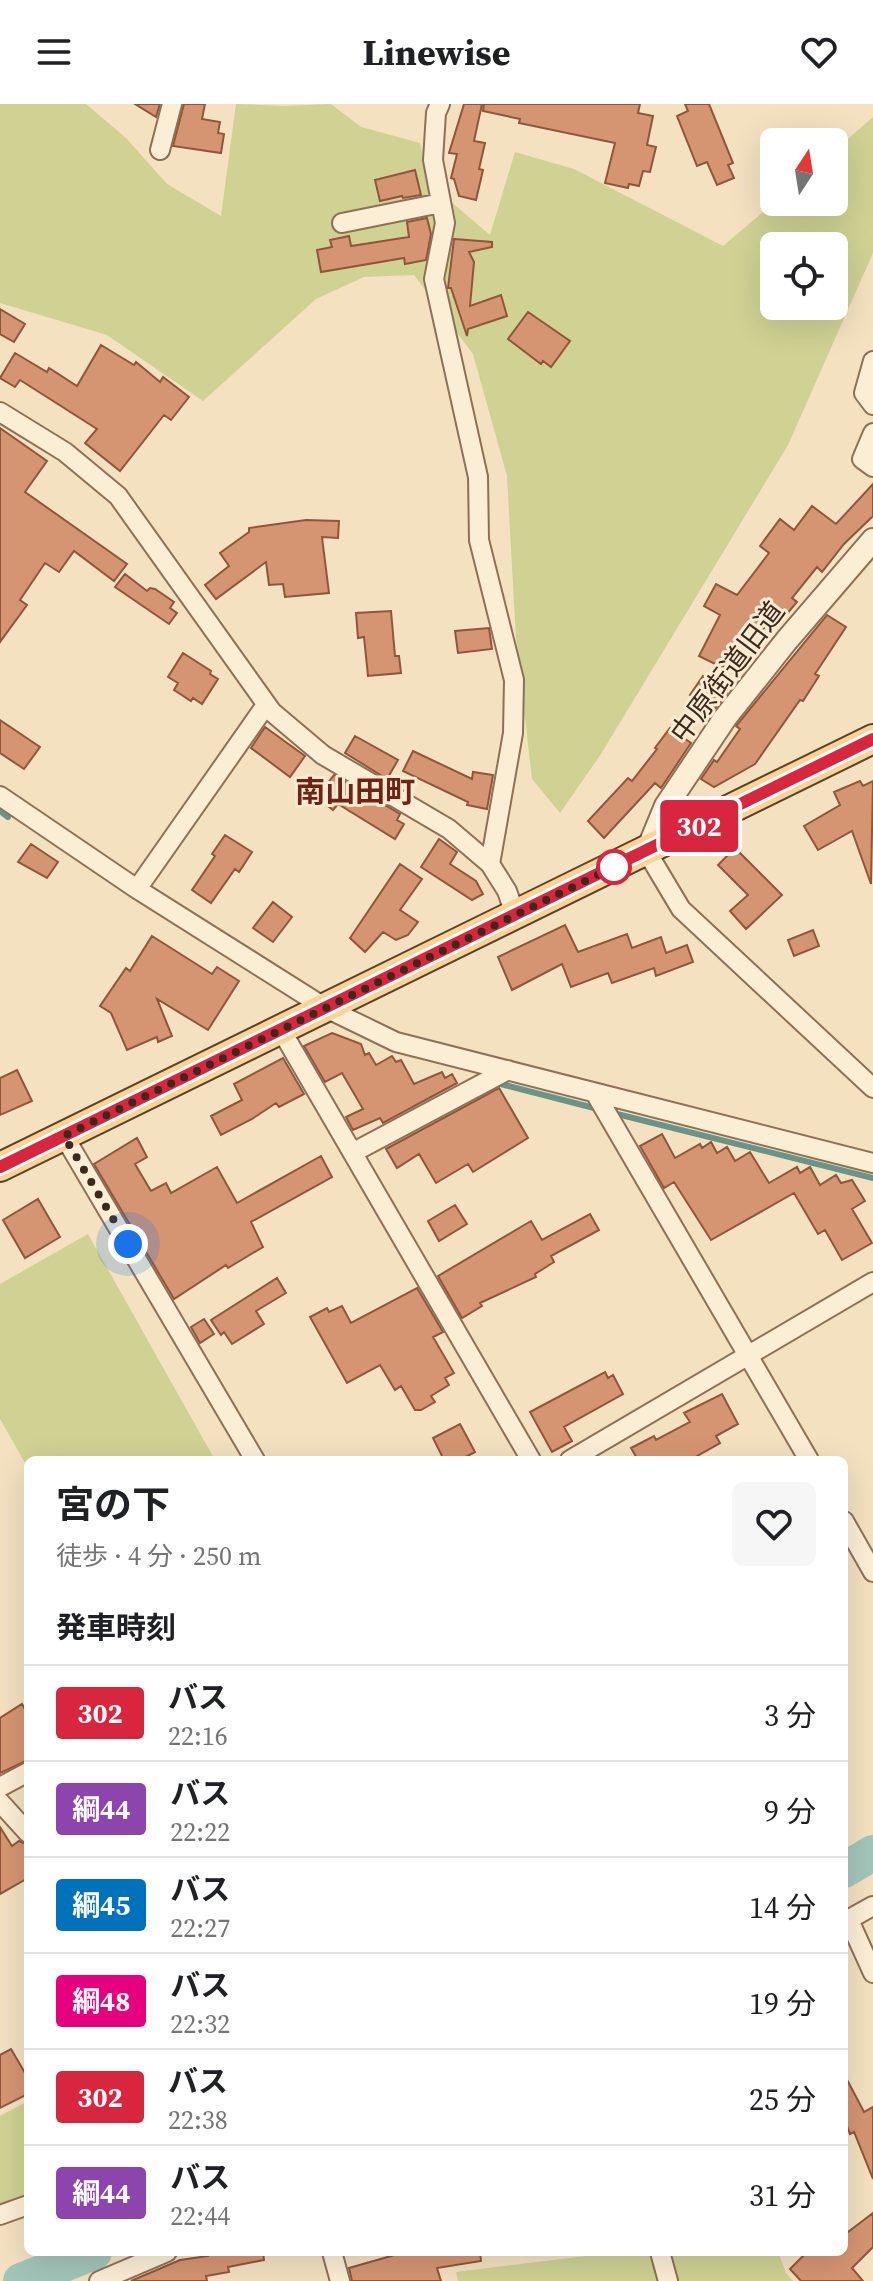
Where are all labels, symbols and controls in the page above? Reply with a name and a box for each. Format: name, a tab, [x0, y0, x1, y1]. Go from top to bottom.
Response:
text: Linewise	[363, 28, 511, 77]
icon: menu	[32, 30, 76, 74]
icon: heart	[797, 30, 841, 74]
north arrow	[760, 128, 848, 216]
map controls	[760, 128, 848, 320]
button: locate	[760, 232, 848, 320]
street label: 中原街道旧道	[661, 593, 793, 751]
district label: 南山田町	[295, 771, 415, 812]
line badge: 302	[653, 800, 745, 852]
text: 302	[676, 807, 722, 845]
unlabelled marker	[597, 850, 631, 884]
your location	[108, 1224, 148, 1264]
text: 宮の下	[56, 1479, 170, 1531]
button: heart	[732, 1482, 816, 1566]
text: 徒歩 · 4 分 · 250 m	[56, 1538, 261, 1574]
text: 発車時刻	[56, 1607, 176, 1648]
text: バス	[168, 1677, 228, 1718]
text: 302	[77, 1694, 123, 1732]
text: 3 分	[764, 1695, 816, 1736]
text: 22:16	[168, 1718, 228, 1754]
text: バス	[170, 1773, 230, 1814]
text: 綱44	[72, 1790, 130, 1828]
text: 9 分	[764, 1791, 816, 1832]
text: 22:22	[170, 1814, 230, 1850]
text: バス	[170, 1869, 230, 1910]
text: 綱45	[72, 1886, 130, 1924]
text: 14 分	[749, 1887, 816, 1928]
text: 22:27	[170, 1910, 230, 1946]
text: バス	[170, 1965, 230, 2006]
text: 綱48	[72, 1982, 130, 2020]
text: 19 分	[749, 1983, 816, 2024]
text: 22:32	[170, 2006, 230, 2042]
text: バス	[168, 2061, 228, 2102]
text: 302	[77, 2078, 123, 2116]
text: 25 分	[749, 2079, 816, 2120]
text: 22:38	[168, 2102, 228, 2138]
text: バス	[170, 2157, 230, 2198]
text: 綱44	[72, 2174, 130, 2212]
text: 31 分	[749, 2175, 816, 2216]
text: 22:44	[170, 2198, 230, 2234]

